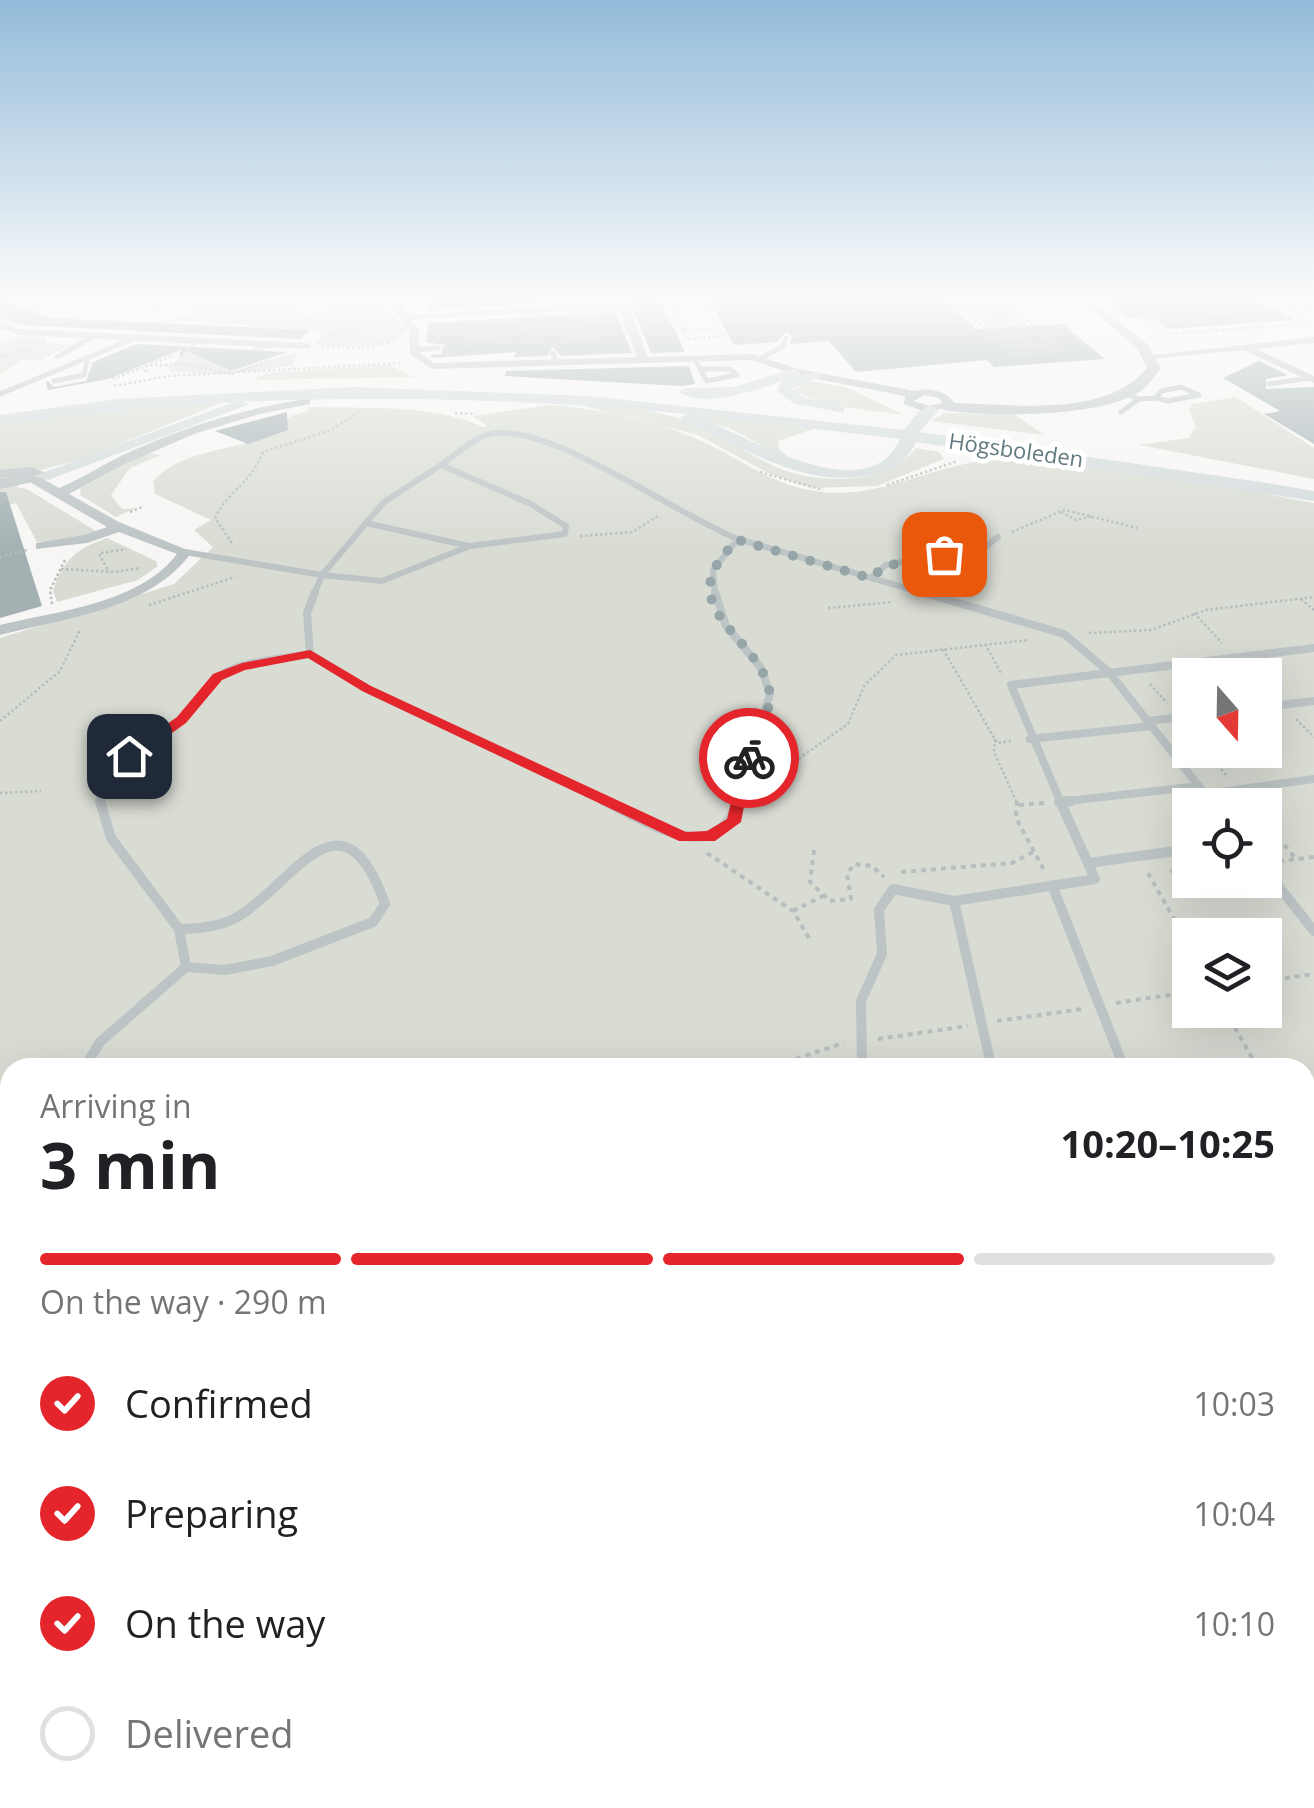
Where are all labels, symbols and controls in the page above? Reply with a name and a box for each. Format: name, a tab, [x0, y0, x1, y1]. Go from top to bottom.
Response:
street label: Högsboleden	[947, 425, 1085, 473]
pin	[902, 512, 987, 597]
icon: bag	[917, 527, 972, 582]
north arrow	[1172, 658, 1282, 768]
map controls	[1172, 658, 1282, 1028]
courier	[699, 708, 799, 808]
pin	[87, 714, 172, 799]
icon: home	[102, 729, 157, 784]
icon: bike	[722, 731, 777, 786]
button: locate	[1172, 788, 1282, 898]
button: layers	[1172, 918, 1282, 1028]
text: Arriving in	[40, 1084, 192, 1127]
text: 10:20–10:25	[1061, 1117, 1275, 1169]
text: 3 min	[40, 1120, 220, 1208]
text: On the way · 290 m	[40, 1280, 327, 1323]
icon: check	[40, 1376, 95, 1431]
text: Confirmed	[125, 1377, 313, 1429]
text: 10:03	[1193, 1382, 1275, 1425]
icon: check	[40, 1486, 95, 1541]
text: Preparing	[125, 1487, 298, 1539]
text: 10:04	[1193, 1492, 1275, 1535]
icon: check	[40, 1596, 95, 1651]
text: On the way	[125, 1597, 325, 1649]
text: 10:10	[1193, 1602, 1275, 1645]
text: Delivered	[125, 1707, 294, 1759]

